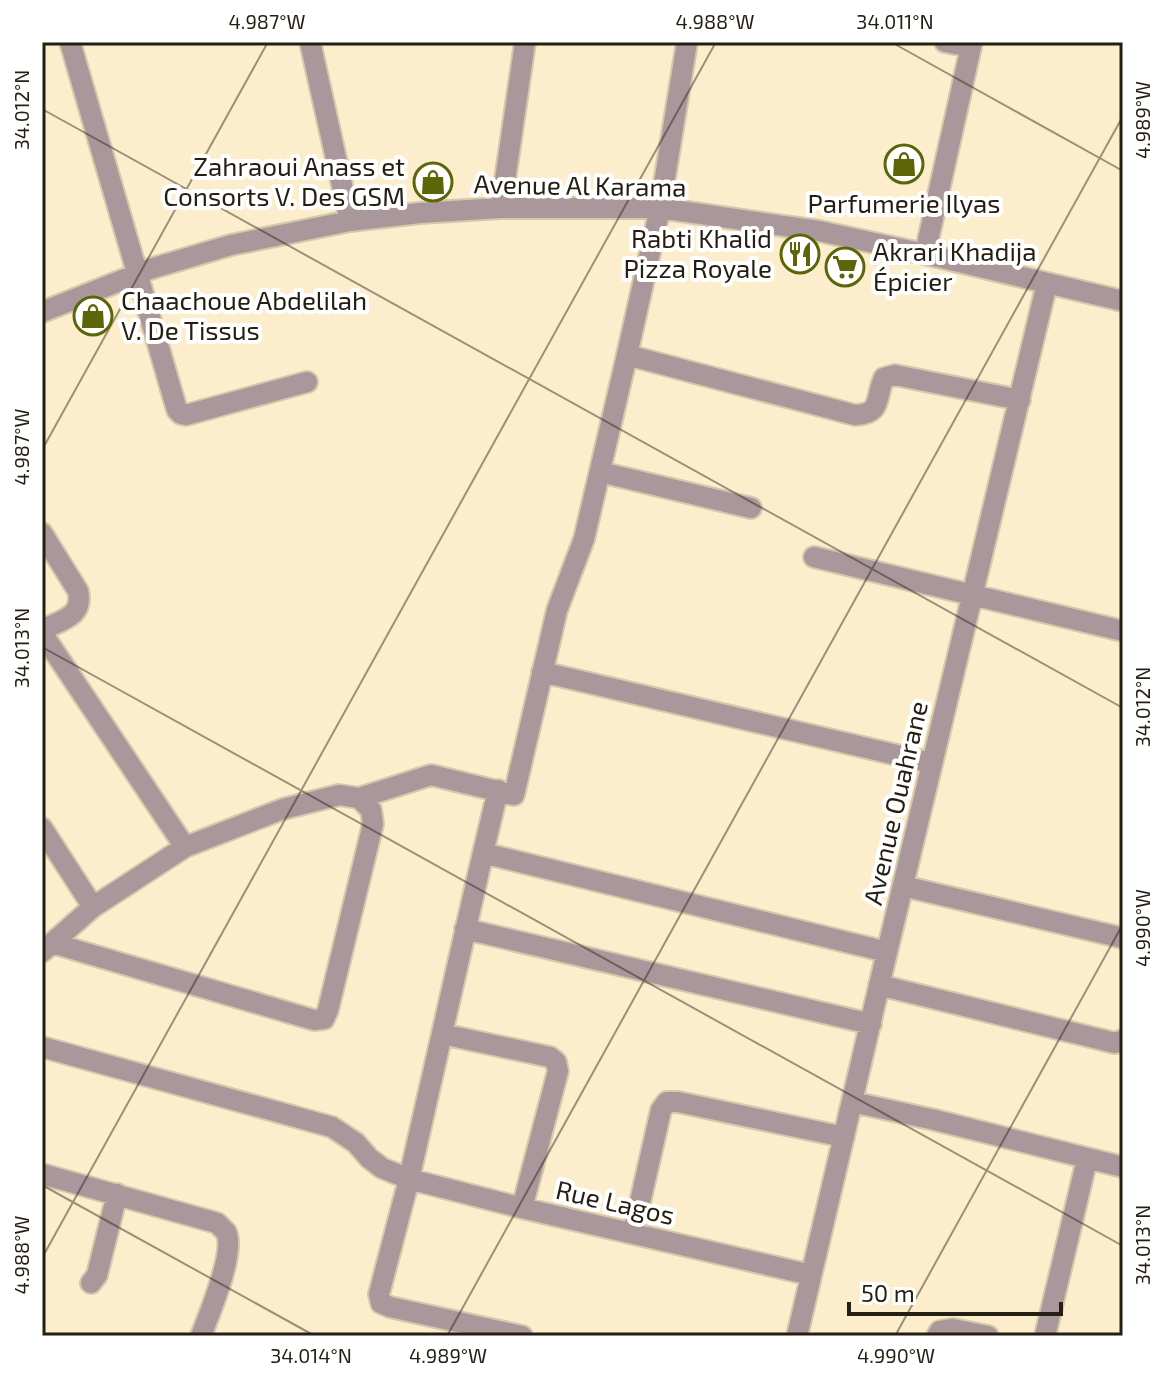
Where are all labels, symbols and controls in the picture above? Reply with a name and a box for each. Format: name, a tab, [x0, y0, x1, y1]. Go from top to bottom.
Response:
text: 4.987°W	[229, 9, 305, 33]
text: 4.988°W	[676, 9, 754, 33]
text: 34.011°N	[856, 9, 934, 33]
text: 34.012°N	[9, 70, 33, 150]
text: 4.989°W	[1130, 81, 1154, 159]
shop icon: Parfumerie Ilyas	[883, 143, 925, 185]
place label: Zahraoui Anass et Consorts V. Des GSM	[163, 150, 405, 211]
shop icon: Zahraoui Anass et Consorts V. Des GSM	[412, 161, 454, 203]
street label: Avenue Al Karama	[473, 167, 687, 202]
place label: Parfumerie Ilyas	[807, 187, 1001, 218]
place label: Rabti Khalid Pizza Royale	[623, 222, 772, 283]
restaurant icon: Rabti Khalid Pizza Royale	[779, 233, 821, 275]
place label: Akrari Khadija Épicier	[873, 235, 1037, 296]
supermarket icon: Akrari Khadija Épicier	[824, 246, 866, 288]
place label: Chaachoue Abdelilah V. De Tissus	[121, 284, 367, 345]
shop icon: Chaachoue Abdelilah V. De Tissus	[72, 295, 114, 337]
text: 4.987°W	[9, 409, 33, 485]
text: 34.013°N	[9, 608, 33, 688]
text: 34.012°N	[1130, 667, 1154, 747]
street label: Avenue Ouahrane	[856, 698, 933, 908]
text: 4.990°W	[1130, 889, 1154, 967]
street label: Rue Lagos	[553, 1173, 678, 1230]
text: 34.013°N	[1130, 1205, 1154, 1285]
text: 4.988°W	[9, 1216, 33, 1294]
scale bar	[849, 1266, 1061, 1316]
text: 50 m	[861, 1278, 915, 1307]
text: 34.014°N	[270, 1343, 352, 1367]
text: 4.989°W	[409, 1343, 487, 1367]
text: 4.990°W	[857, 1343, 935, 1367]

